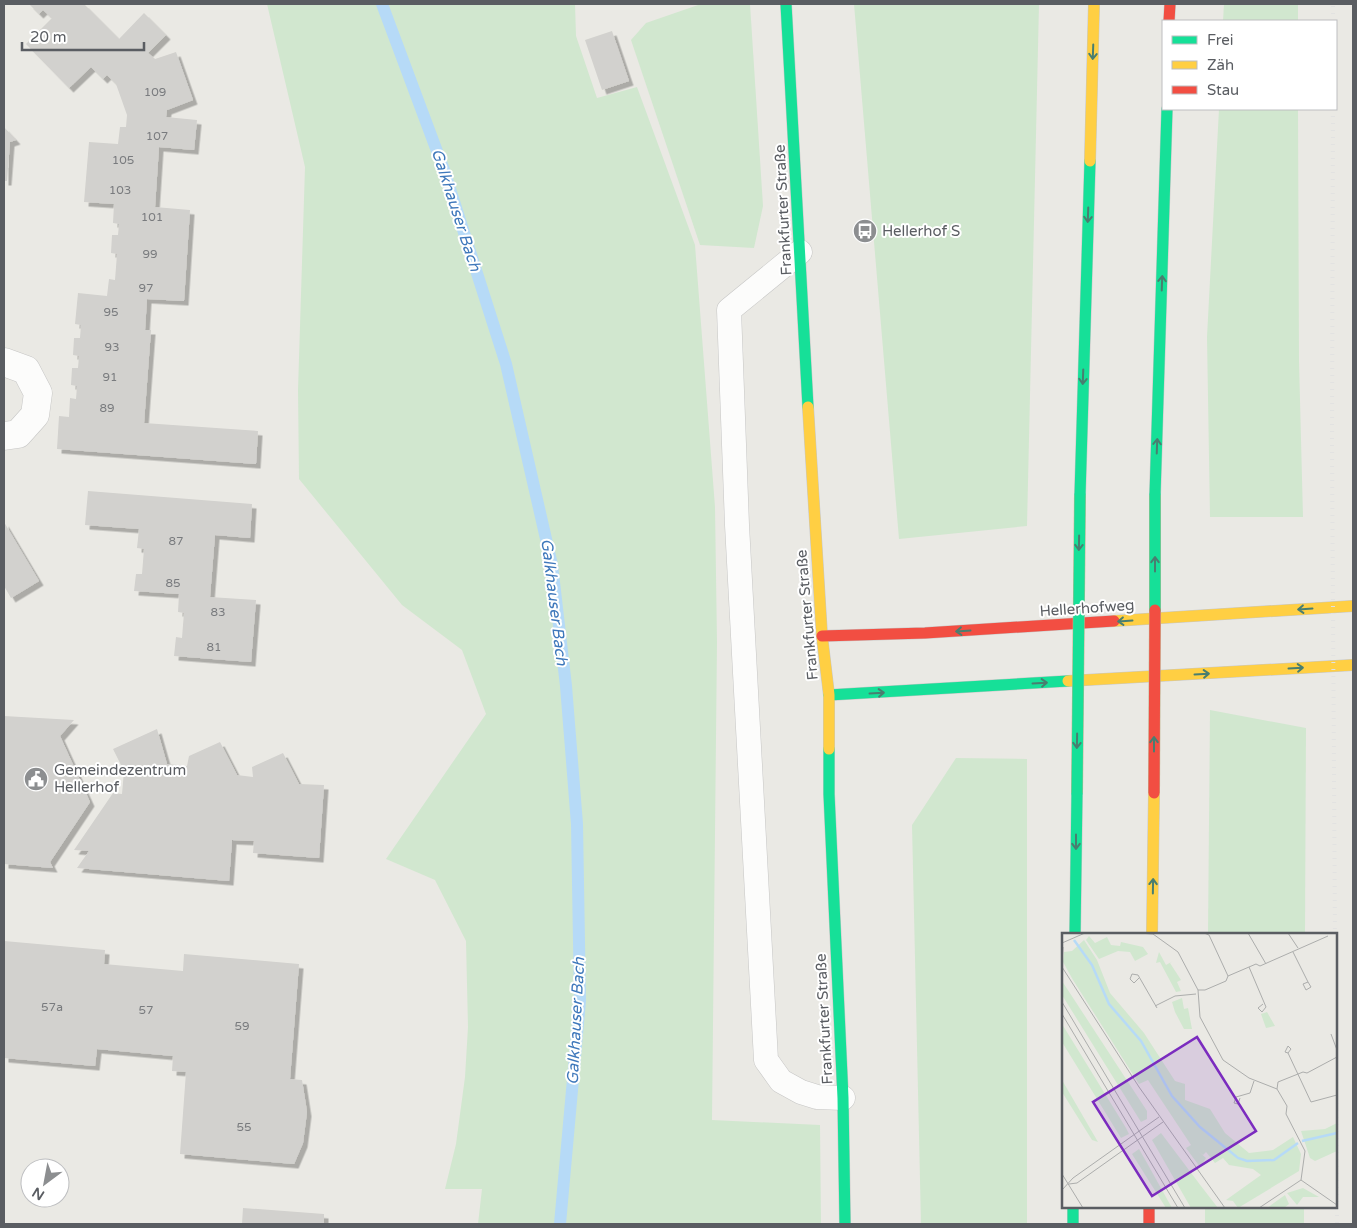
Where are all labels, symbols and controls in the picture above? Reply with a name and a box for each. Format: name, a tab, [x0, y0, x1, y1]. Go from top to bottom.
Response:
scale bar	[22, 20, 145, 52]
legend	[1162, 20, 1337, 110]
text: 20 m	[30, 28, 67, 46]
text: Frei	[1207, 31, 1233, 49]
one-way arrow	[1088, 44, 1098, 60]
text: Zäh	[1207, 56, 1234, 74]
text: Stau	[1207, 81, 1239, 99]
house number: 109	[144, 85, 166, 99]
house number: 107	[146, 129, 168, 143]
street label: Frankfurter Straße	[771, 144, 795, 276]
water label: Galkhauser Bach	[427, 146, 486, 275]
house number: 105	[112, 153, 134, 167]
house number: 103	[109, 183, 131, 197]
one-way arrow	[1083, 206, 1093, 223]
house number: 101	[141, 210, 163, 224]
bus stop icon: Hellerhof S	[852, 218, 878, 244]
place label: Hellerhof S	[882, 222, 960, 240]
house number: 99	[142, 247, 158, 261]
one-way arrow	[1157, 276, 1166, 292]
house number: 97	[138, 281, 154, 295]
house number: 95	[103, 305, 119, 319]
house number: 93	[104, 340, 120, 354]
one-way arrow	[1078, 369, 1088, 385]
house number: 91	[102, 370, 118, 384]
house number: 89	[99, 401, 115, 415]
one-way arrow	[1152, 438, 1161, 454]
house number: 87	[168, 534, 184, 548]
one-way arrow	[1074, 535, 1084, 551]
water label: Galkhauser Bach	[536, 537, 572, 668]
street label: Frankfurter Straße	[792, 549, 822, 681]
one-way arrow	[1150, 556, 1160, 572]
house number: 85	[165, 576, 181, 590]
street label: Hellerhofweg	[1039, 596, 1135, 620]
one-way arrow	[1297, 604, 1313, 614]
house number: 83	[210, 605, 226, 619]
one-way arrow	[1117, 616, 1133, 625]
one-way arrow	[955, 626, 971, 636]
house number: 81	[206, 640, 222, 654]
one-way arrow	[1287, 664, 1303, 673]
one-way arrow	[1194, 669, 1210, 678]
one-way arrow	[1031, 679, 1047, 688]
one-way arrow	[869, 688, 885, 697]
one-way arrow	[1072, 732, 1082, 749]
one-way arrow	[1149, 736, 1159, 752]
place label: Gemeindezentrum Hellerhof	[54, 761, 186, 796]
public building icon: Gemeindezentrum Hellerhof	[23, 766, 49, 792]
one-way arrow	[1071, 833, 1081, 849]
one-way arrow	[1148, 878, 1158, 894]
inset map	[1062, 933, 1337, 1208]
street label: Frankfurter Straße	[812, 953, 836, 1085]
water label: Galkhauser Bach	[563, 956, 589, 1085]
house number: 57a	[41, 1000, 63, 1014]
house number: 57	[138, 1003, 154, 1017]
house number: 59	[234, 1019, 250, 1033]
house number: 55	[236, 1120, 252, 1134]
north arrow	[20, 1158, 70, 1208]
text: N	[29, 1183, 48, 1204]

